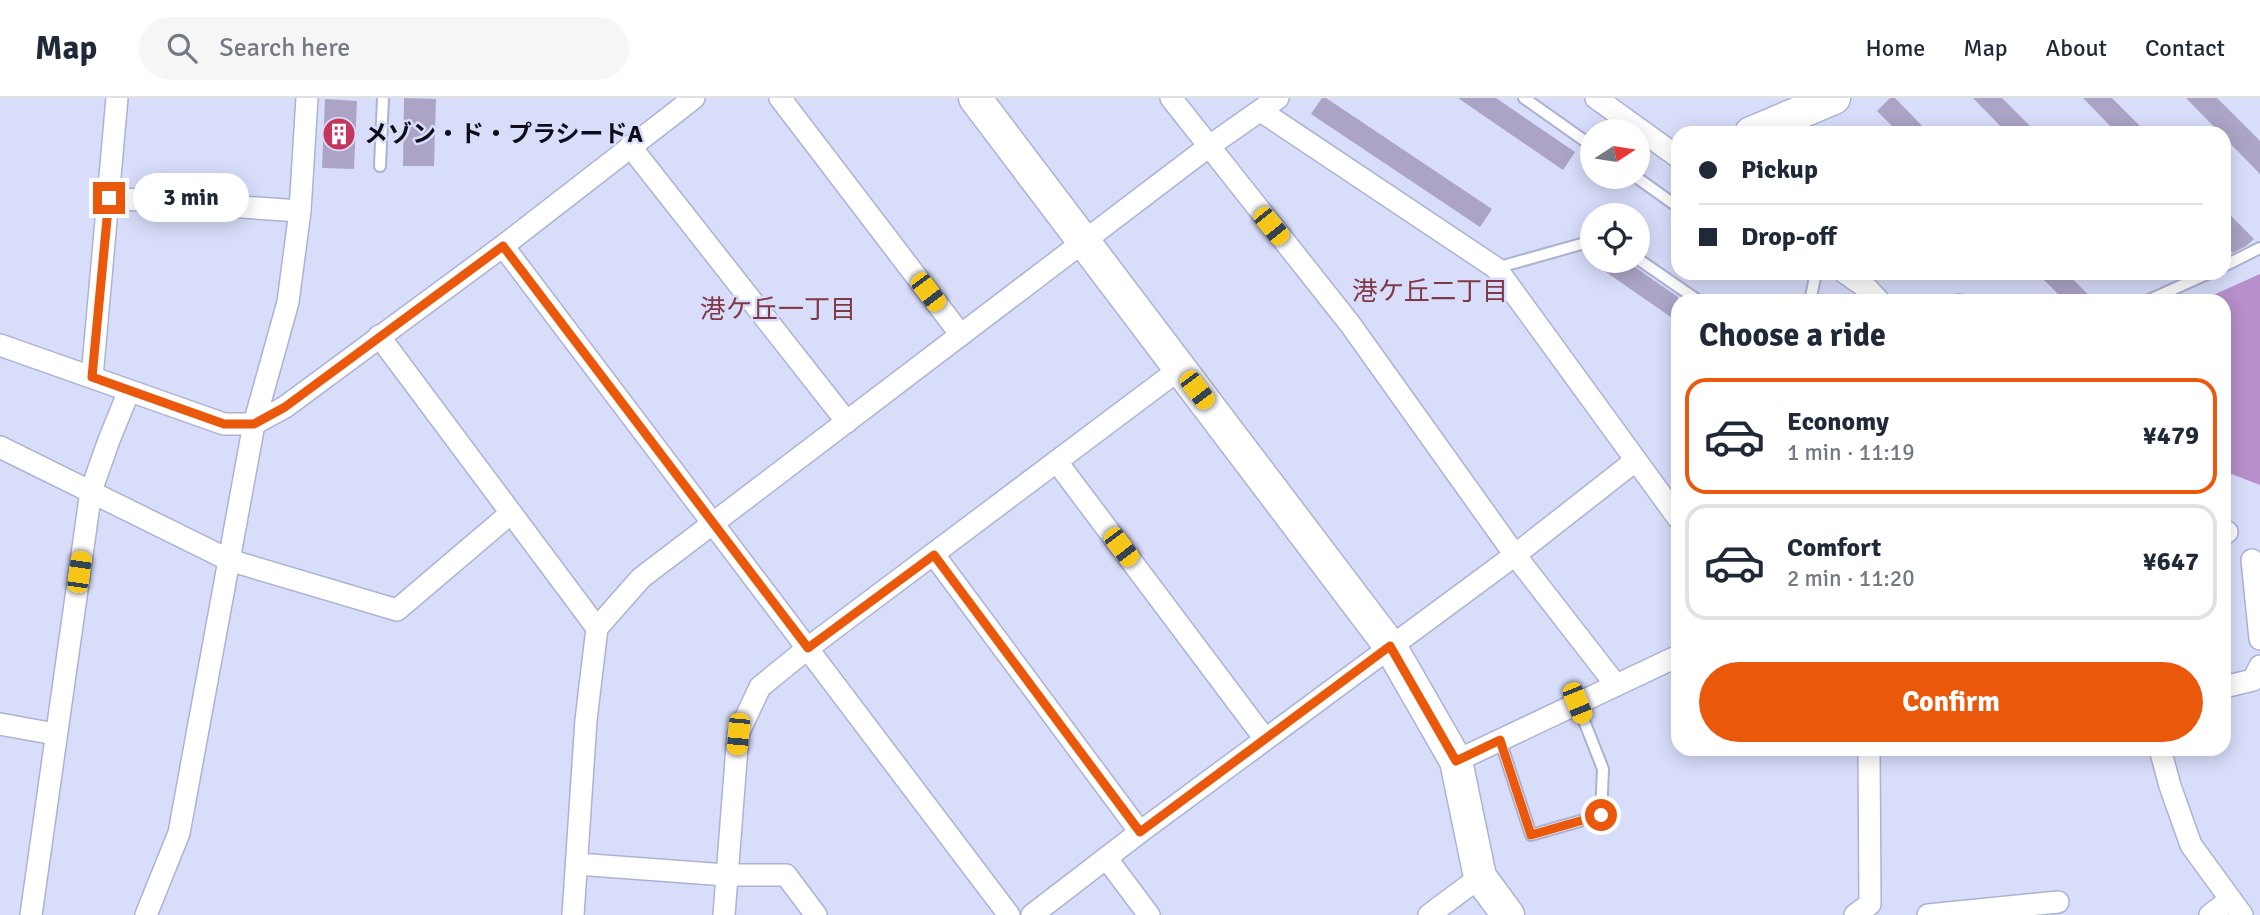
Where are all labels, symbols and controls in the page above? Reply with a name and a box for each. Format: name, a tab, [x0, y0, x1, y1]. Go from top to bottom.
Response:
search box	[139, 17, 629, 80]
text: Map	[35, 28, 97, 69]
icon: search	[163, 29, 201, 67]
text: Search here	[219, 32, 350, 64]
text: Home	[1865, 33, 1925, 63]
text: Map	[1963, 33, 2008, 63]
text: About	[2046, 33, 2107, 63]
text: Contact	[2145, 33, 2225, 63]
building icon: メゾン・ド・プラシードA	[320, 115, 358, 153]
place label: メゾン・ド・プラシードA	[364, 119, 644, 149]
north arrow	[1580, 119, 1650, 189]
map controls	[1580, 119, 1650, 273]
text: Pickup	[1741, 154, 1818, 186]
callout: 3 min	[134, 174, 249, 222]
route end	[93, 182, 125, 214]
text: 3 min	[163, 183, 219, 212]
car	[1250, 203, 1293, 249]
button: locate	[1580, 203, 1650, 273]
text: Drop-off	[1741, 221, 1837, 253]
car	[907, 269, 950, 315]
district label: 港ケ丘二丁目	[1352, 276, 1508, 308]
district label: 港ケ丘一丁目	[700, 294, 856, 326]
text: Choose a ride	[1699, 316, 1886, 355]
car	[1176, 367, 1219, 413]
icon: car	[1703, 405, 1766, 468]
text: Economy	[1787, 406, 1889, 438]
text: ¥479	[2143, 420, 2199, 452]
text: 1 min · 11:19	[1787, 438, 1915, 467]
car	[1100, 524, 1143, 570]
icon: car	[1703, 531, 1766, 594]
text: Comfort	[1787, 532, 1881, 564]
text: ¥647	[2143, 546, 2199, 578]
car	[66, 550, 93, 594]
text: 2 min · 11:20	[1787, 564, 1915, 593]
button: Confirm	[1699, 662, 2203, 742]
car	[1560, 680, 1595, 726]
car	[726, 712, 751, 756]
route start	[1585, 799, 1617, 831]

